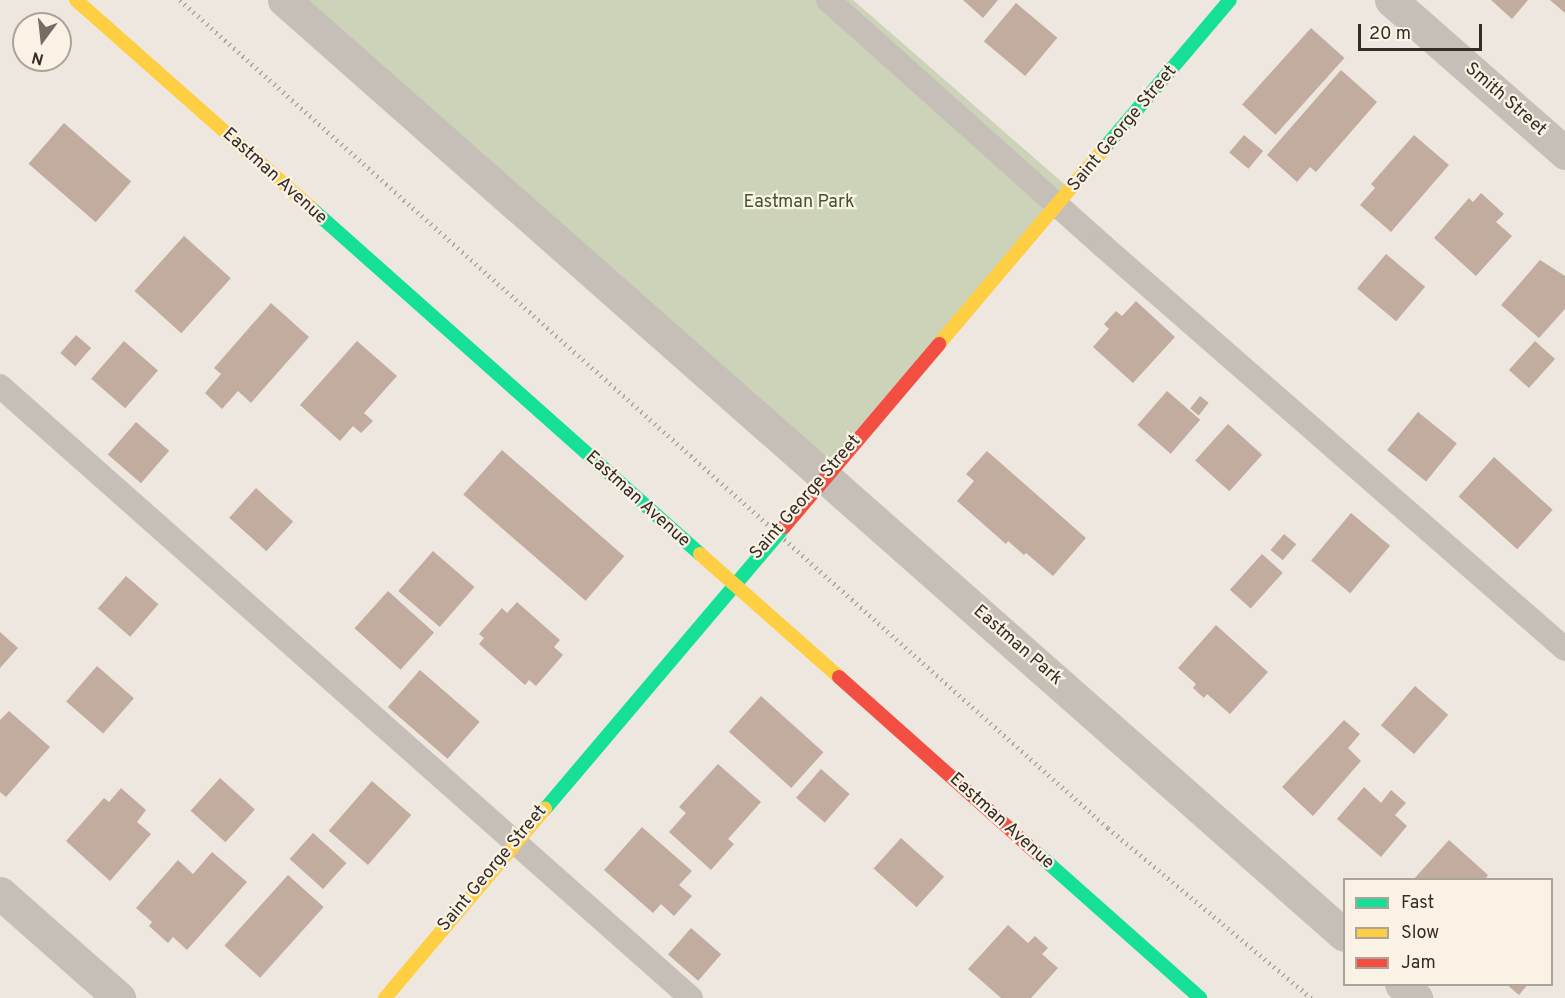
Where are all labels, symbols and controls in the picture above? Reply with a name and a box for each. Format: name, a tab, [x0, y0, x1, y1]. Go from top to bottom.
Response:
north arrow	[12, 12, 72, 72]
scale bar	[1361, 12, 1486, 50]
text: 20 m	[1369, 23, 1411, 46]
text: N	[30, 46, 46, 69]
street label: Smith Street	[1460, 59, 1550, 141]
street label: Saint George Street	[1064, 61, 1182, 197]
street label: Eastman Avenue	[217, 124, 331, 230]
park label: Eastman Park	[743, 192, 855, 214]
street label: Saint George Street	[746, 431, 866, 565]
street label: Eastman Avenue	[580, 447, 694, 553]
street label: Eastman Park	[968, 601, 1066, 691]
street label: Eastman Avenue	[944, 769, 1058, 875]
street label: Saint George Street	[434, 801, 552, 937]
legend	[1343, 878, 1553, 986]
text: Fast	[1401, 892, 1434, 915]
text: Slow	[1401, 922, 1439, 945]
text: Jam	[1401, 952, 1436, 975]

